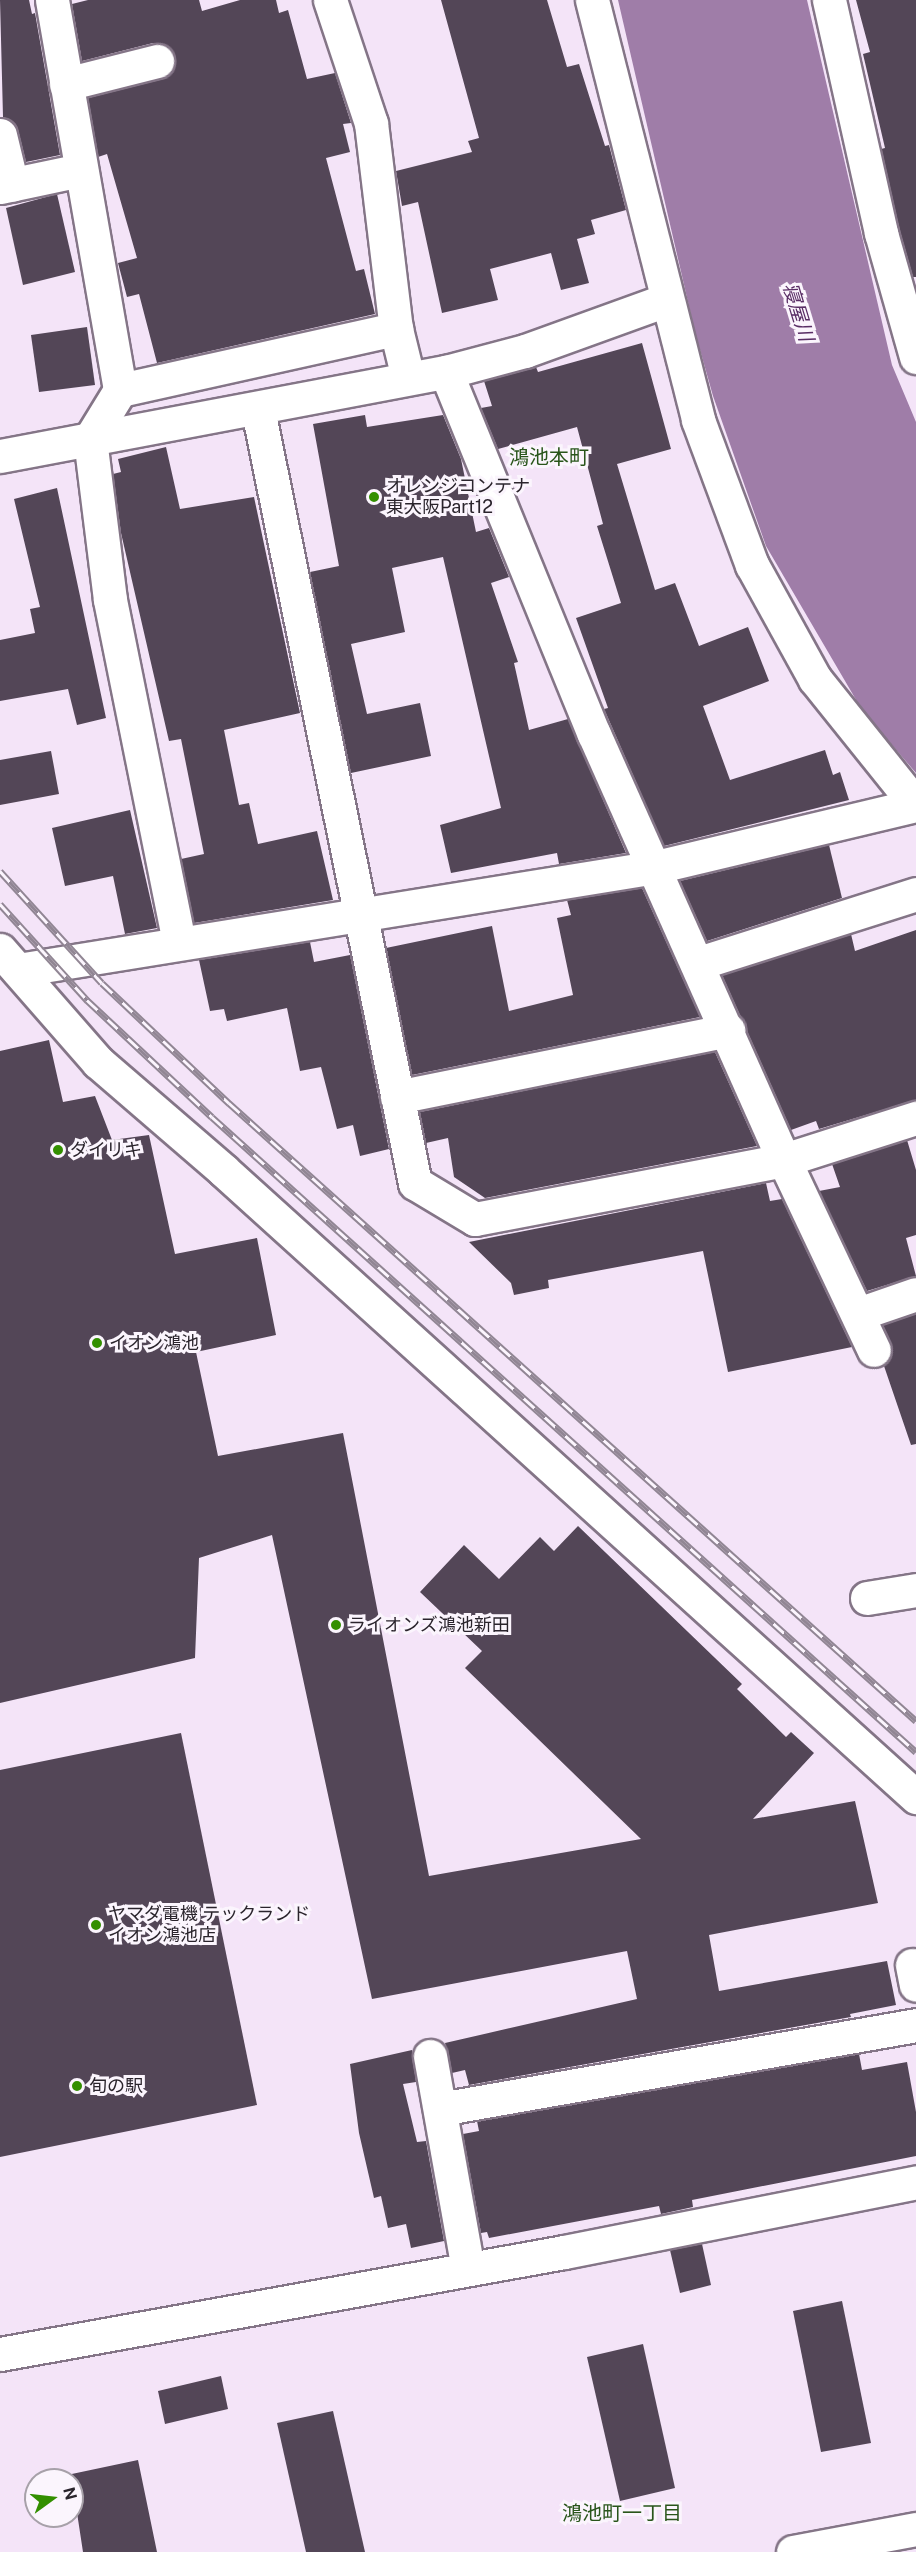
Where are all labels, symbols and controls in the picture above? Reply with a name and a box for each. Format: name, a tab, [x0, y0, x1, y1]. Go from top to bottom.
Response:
water label: 寝屋川	[778, 280, 818, 344]
district label: 鴻池本町	[509, 445, 589, 469]
place label: オレンジコンテナ 東大阪Part12	[386, 476, 530, 518]
marker: オレンジコンテナ 東大阪Part12	[367, 490, 381, 504]
place label: ダイリキ	[70, 1139, 142, 1161]
marker: ダイリキ	[51, 1143, 65, 1157]
place label: イオン鴻池	[109, 1332, 199, 1354]
marker: イオン鴻池	[90, 1336, 104, 1350]
place label: ライオンズ鴻池新田	[348, 1614, 510, 1636]
marker: ライオンズ鴻池新田	[329, 1618, 343, 1632]
place label: ヤマダ電機 テックランド イオン鴻池店	[108, 1904, 310, 1946]
marker: ヤマダ電機 テックランド イオン鴻池店	[89, 1918, 103, 1932]
place label: 旬の駅	[89, 2075, 143, 2097]
marker: 旬の駅	[70, 2079, 84, 2093]
north arrow	[24, 2468, 84, 2528]
text: N	[59, 2485, 81, 2502]
district label: 鴻池町一丁目	[562, 2501, 682, 2525]

